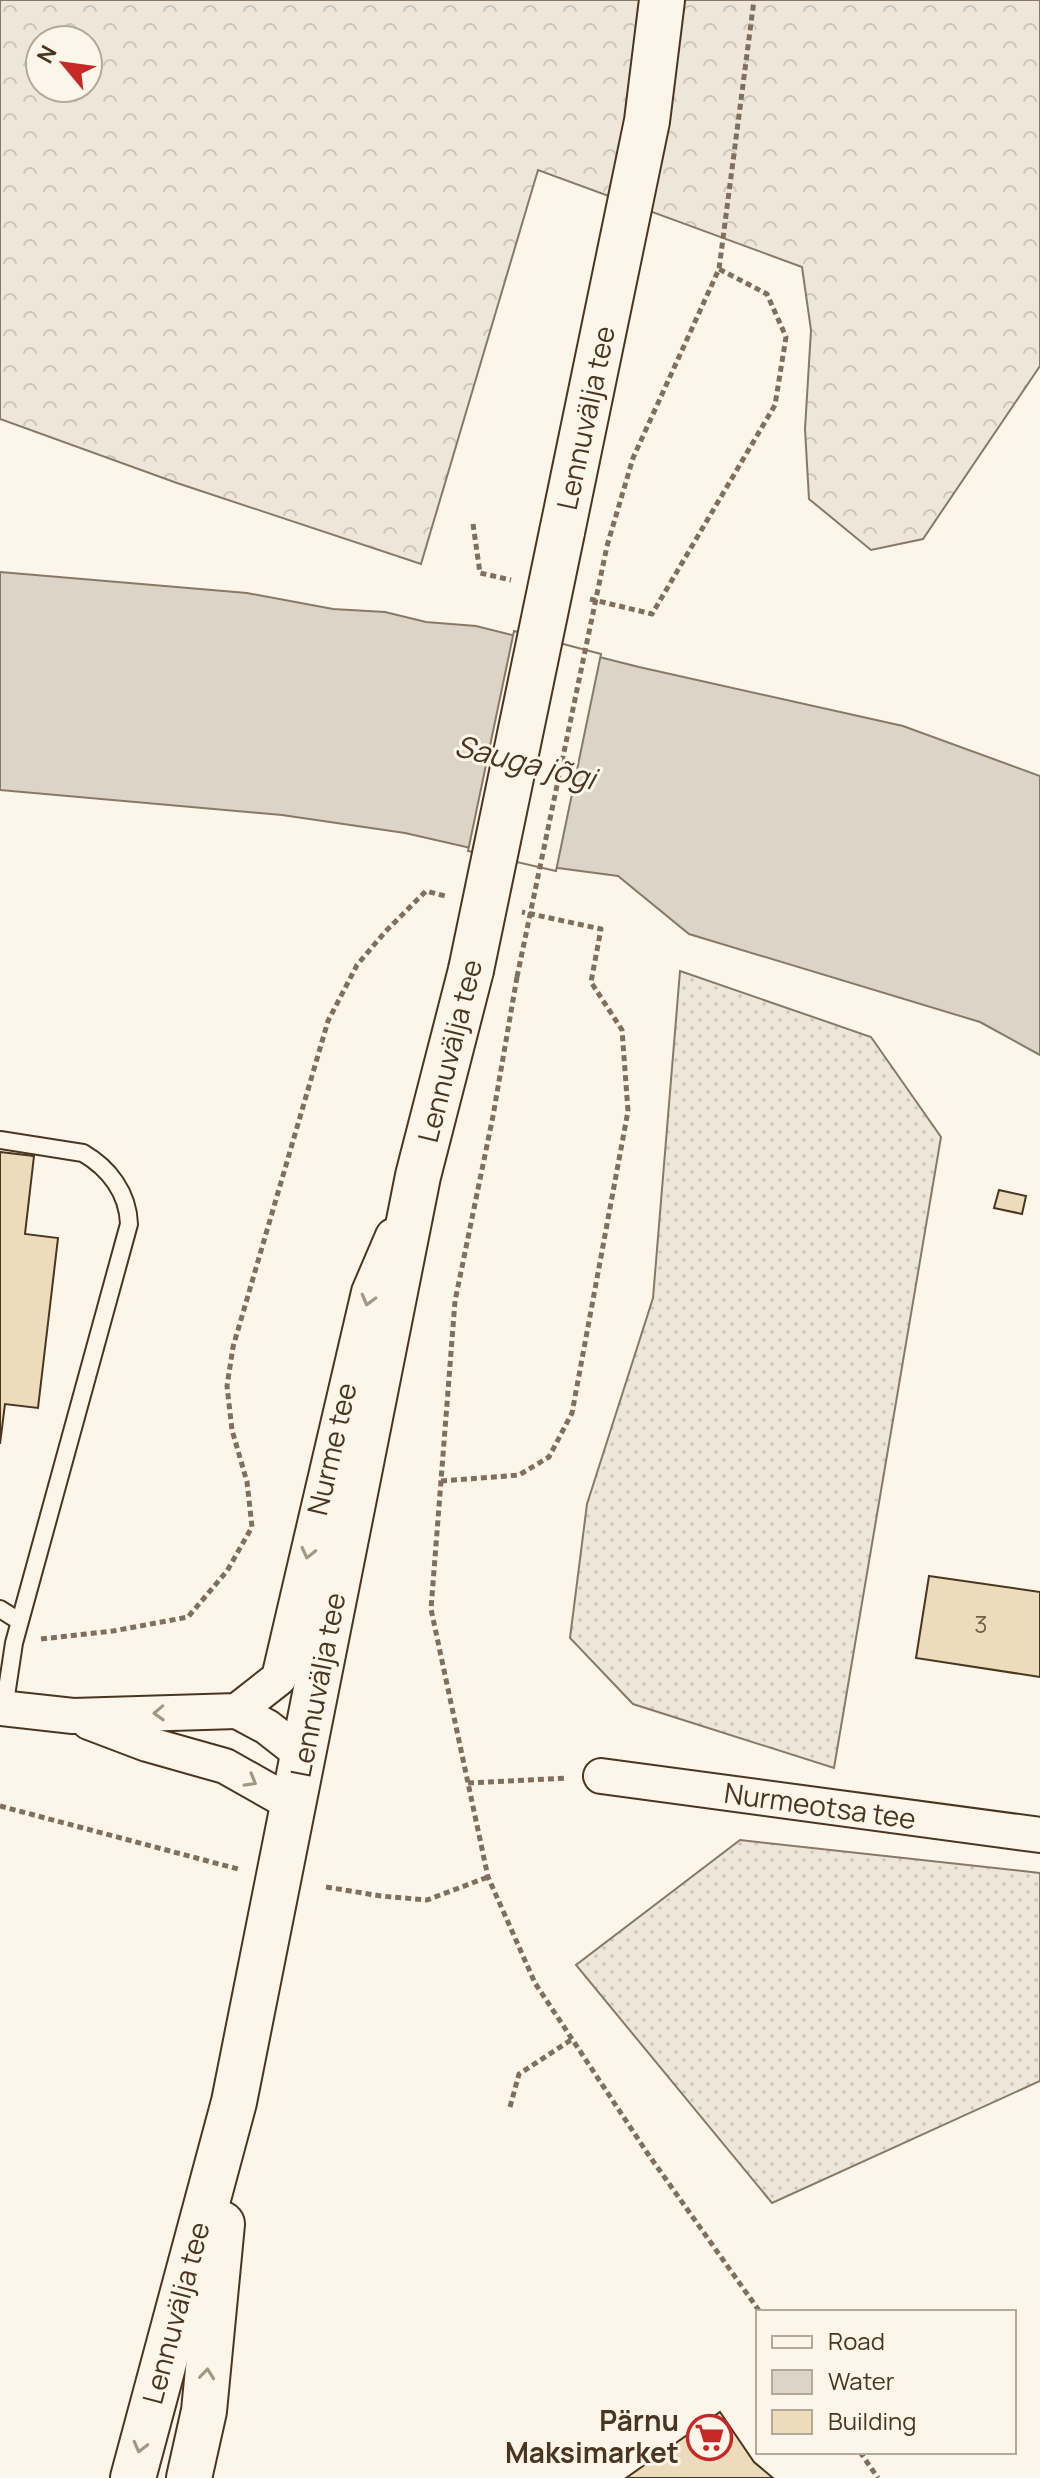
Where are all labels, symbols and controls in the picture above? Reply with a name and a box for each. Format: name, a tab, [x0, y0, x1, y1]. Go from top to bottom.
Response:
north arrow	[24, 24, 104, 104]
text: N	[30, 40, 63, 68]
street label: Lennuvälja tee	[547, 322, 623, 513]
water label: Sauga jõgi	[451, 724, 604, 800]
street label: Lennuvälja tee	[408, 955, 490, 1146]
one-way arrow	[360, 1293, 377, 1307]
street label: Nurme tee	[297, 1379, 365, 1519]
one-way arrow	[300, 1546, 317, 1559]
street label: Lennuvälja tee	[281, 1589, 354, 1780]
house number: 3	[974, 1607, 988, 1640]
one-way arrow	[152, 1705, 165, 1722]
one-way arrow	[242, 1771, 257, 1787]
street label: Nurmeotsa tee	[722, 1773, 918, 1837]
street label: Lennuvälja tee	[132, 2217, 218, 2408]
legend	[756, 2310, 1016, 2454]
text: Road	[828, 2324, 885, 2357]
text: Water	[828, 2364, 895, 2397]
one-way arrow	[199, 2367, 216, 2380]
place label: Pärnu Maksimarket	[505, 2401, 679, 2471]
text: Building	[828, 2404, 916, 2437]
supermarket icon: Pärnu Maksimarket	[686, 2413, 734, 2461]
one-way arrow	[132, 2440, 149, 2454]

